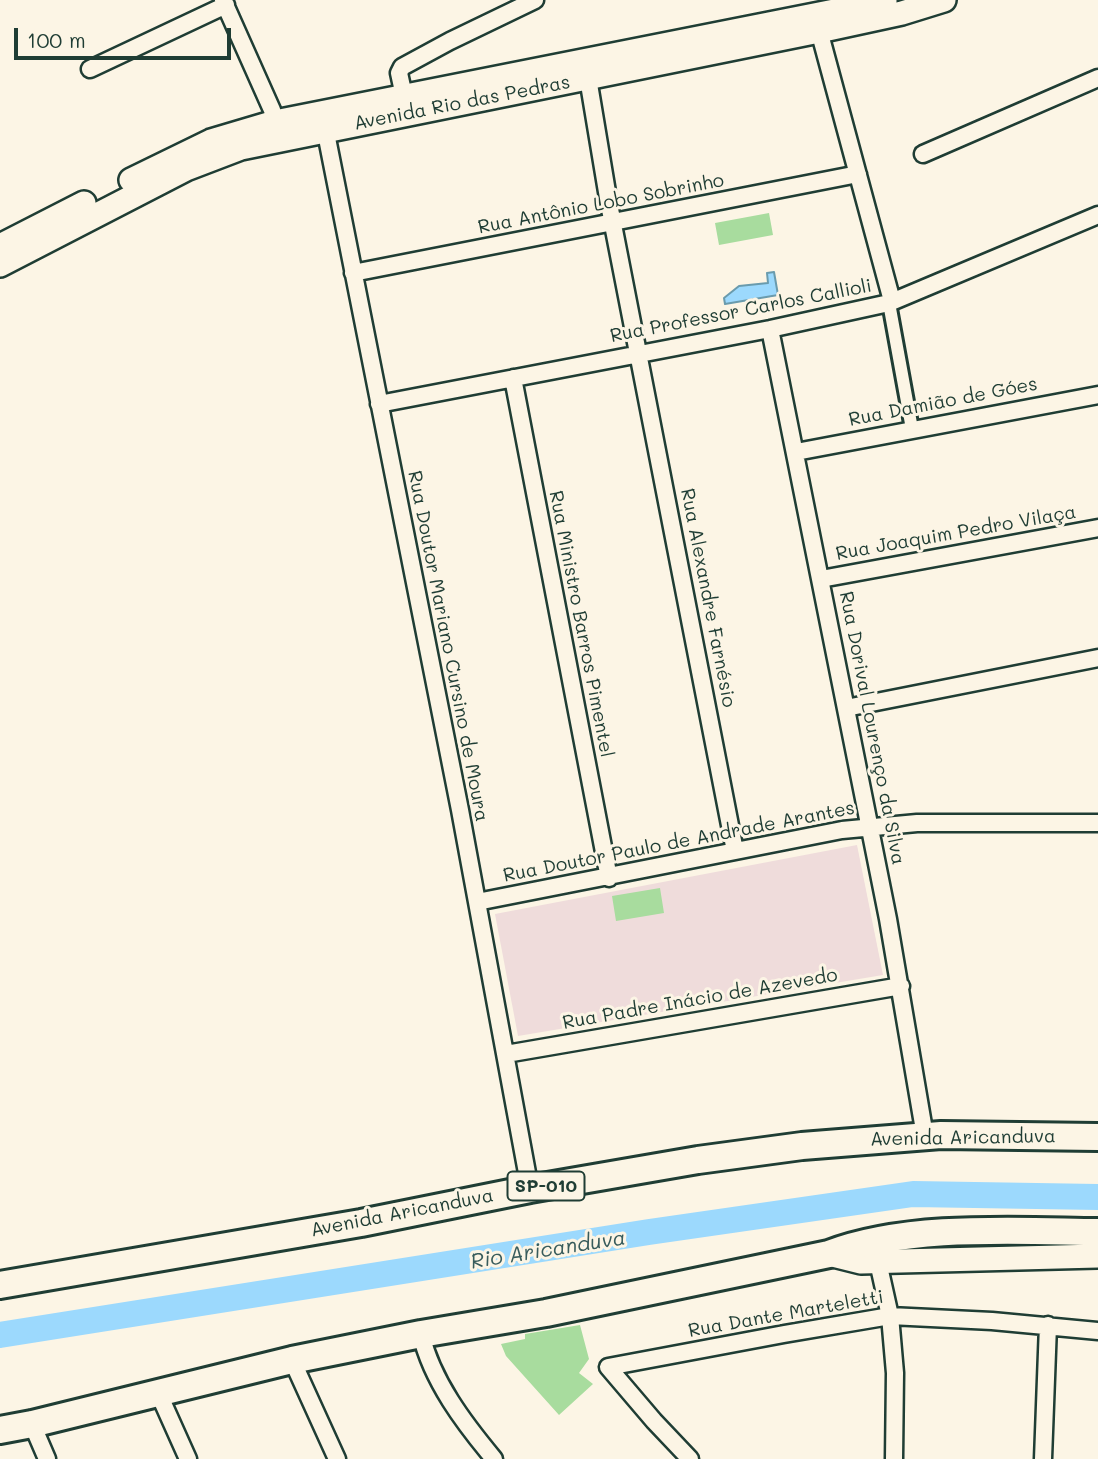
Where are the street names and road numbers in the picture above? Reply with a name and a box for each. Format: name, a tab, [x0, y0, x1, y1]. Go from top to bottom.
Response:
street label: Avenida Rio das Pedras	[352, 71, 572, 135]
street label: Rua Antônio Lobo Sobrinho	[476, 169, 726, 239]
street label: Rua Professor Carlos Callioli	[608, 274, 874, 348]
street label: Rua Damião de Góes	[847, 373, 1039, 431]
street label: Rua Doutor Mariano Cursino de Moura	[403, 469, 493, 823]
street label: Rua Alexandre Farnésio	[676, 487, 740, 709]
street label: Rua Ministro Barros Pimentel	[544, 489, 618, 759]
street label: Rua Joaquim Pedro Vilaça	[834, 501, 1078, 565]
street label: Rua Dorival Lourenço da Silva	[834, 589, 910, 867]
street label: Rua Doutor Paulo de Andrade Arantes	[501, 797, 857, 887]
street label: Rua Padre Inácio de Azevedo	[561, 964, 839, 1034]
street label: Avenida Aricanduva	[870, 1125, 1056, 1151]
road number: SP-010	[508, 1171, 584, 1200]
street label: Avenida Aricanduva	[309, 1184, 495, 1242]
street label: Rua Dante Marteletti	[687, 1286, 885, 1342]

